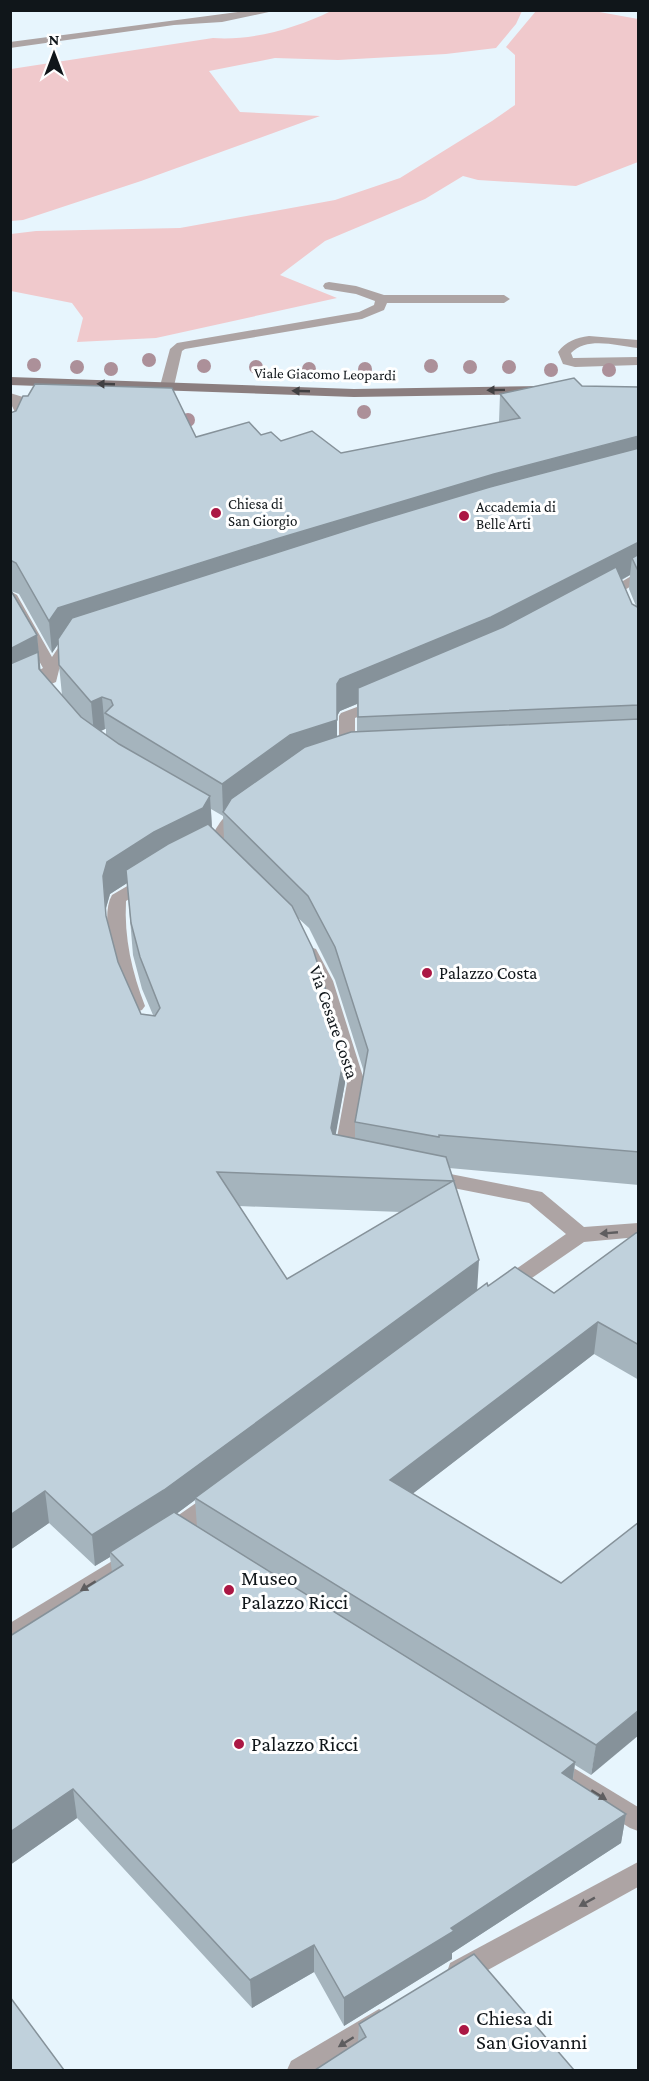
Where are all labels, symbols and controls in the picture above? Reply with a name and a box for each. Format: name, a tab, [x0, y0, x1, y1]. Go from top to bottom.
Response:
north arrow	[24, 24, 84, 84]
text: N	[49, 31, 60, 48]
street label: Viale Giacomo Leopardi	[254, 365, 396, 384]
one-way arrow	[97, 380, 116, 389]
one-way arrow	[292, 386, 311, 395]
one-way arrow	[487, 386, 506, 395]
place label: Chiesa di San Giorgio	[228, 496, 297, 530]
place label: Accademia di Belle Arti	[476, 499, 556, 532]
marker: Chiesa di San Giorgio	[209, 506, 223, 520]
marker: Accademia di Belle Arti	[457, 509, 471, 523]
street label: Via Cesare Costa	[305, 963, 363, 1081]
place label: Palazzo Costa	[439, 963, 537, 983]
marker: Palazzo Costa	[420, 966, 434, 980]
one-way arrow	[600, 1228, 619, 1238]
place label: Museo Palazzo Ricci	[241, 1566, 349, 1614]
one-way arrow	[80, 1581, 96, 1592]
marker: Museo Palazzo Ricci	[222, 1583, 236, 1597]
place label: Palazzo Ricci	[251, 1732, 359, 1756]
marker: Palazzo Ricci	[232, 1737, 246, 1751]
one-way arrow	[591, 1790, 608, 1801]
one-way arrow	[578, 1897, 595, 1907]
place label: Chiesa di San Giovanni	[476, 2006, 588, 2054]
marker: Chiesa di San Giovanni	[457, 2023, 471, 2037]
one-way arrow	[338, 2036, 354, 2047]

